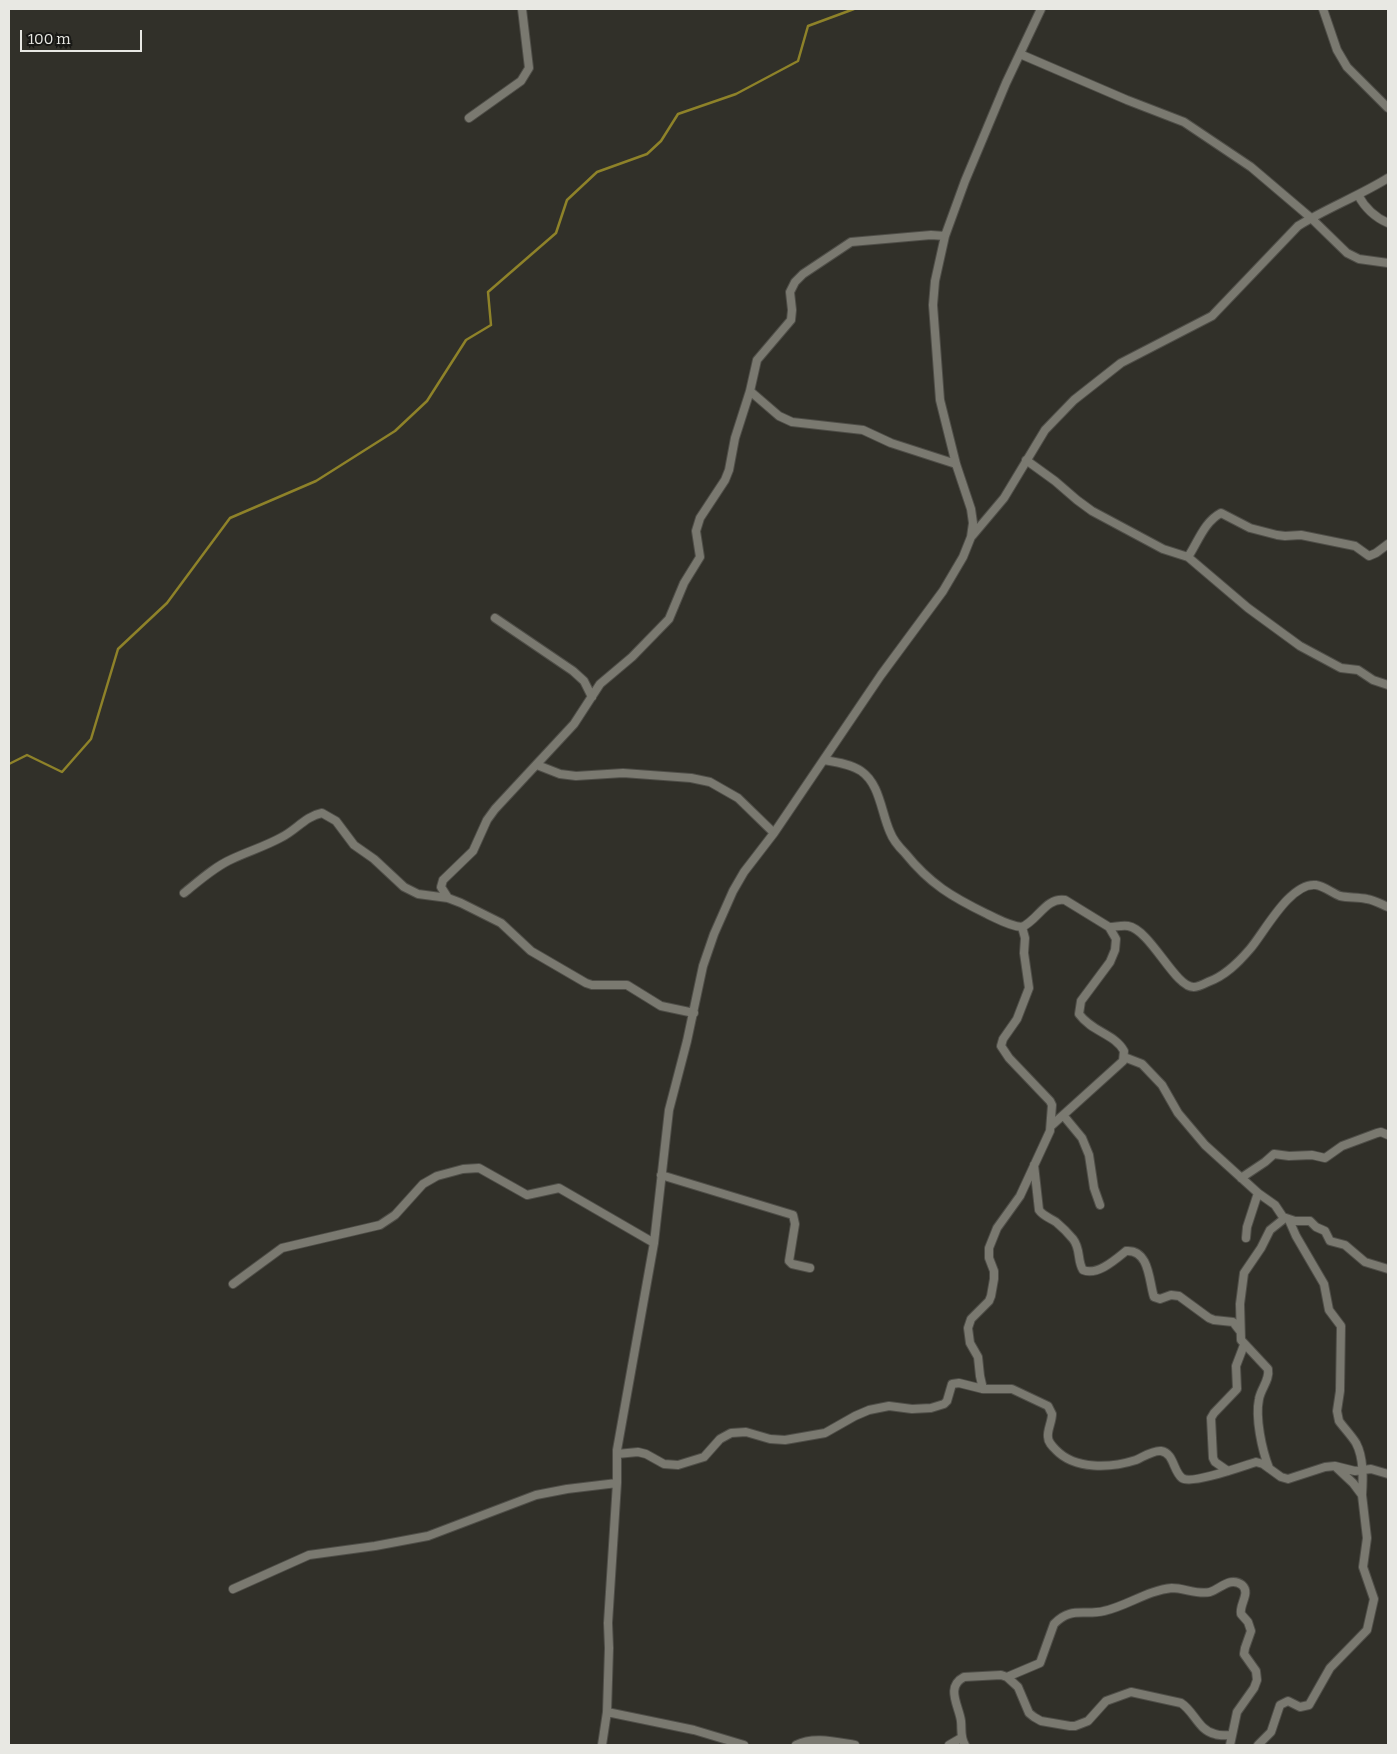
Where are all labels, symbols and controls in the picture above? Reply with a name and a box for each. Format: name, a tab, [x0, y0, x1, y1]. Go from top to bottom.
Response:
scale bar	[22, 20, 145, 52]
text: 100 m	[28, 30, 71, 48]

